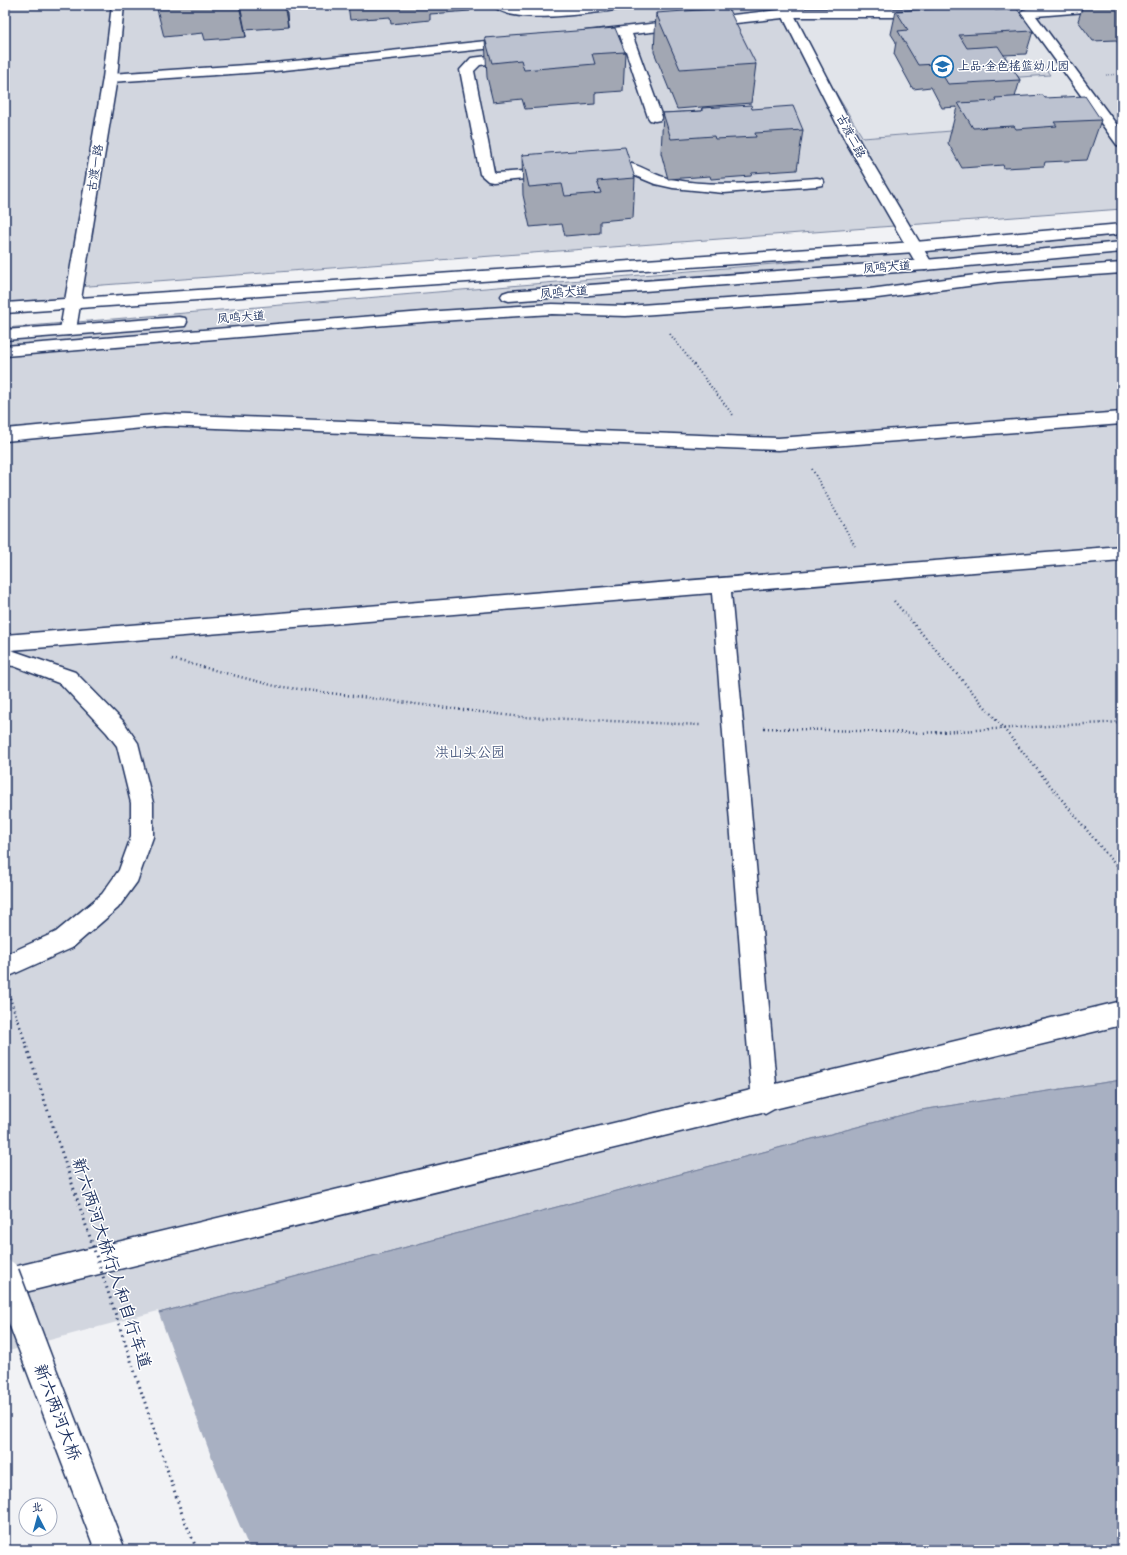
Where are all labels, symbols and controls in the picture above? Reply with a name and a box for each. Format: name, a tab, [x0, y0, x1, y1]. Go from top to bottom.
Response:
school or university icon: 上品·金色摇篮幼儿园	[930, 53, 956, 79]
place label: 上品·金色摇篮幼儿园	[958, 59, 1069, 73]
street label: 古渡二路	[834, 112, 868, 160]
street label: 古渡一路	[84, 143, 106, 193]
street label: 凤鸣大道	[863, 258, 911, 276]
street label: 凤鸣大道	[540, 283, 588, 301]
street label: 凤鸣大道	[217, 308, 265, 326]
park label: 洪山头公园	[435, 744, 505, 761]
street label: 新六两河大桥行人和自行车道	[68, 1155, 156, 1371]
street label: 新六两河大桥	[30, 1361, 86, 1463]
north arrow	[18, 1497, 58, 1537]
text: 北	[31, 1501, 43, 1515]

